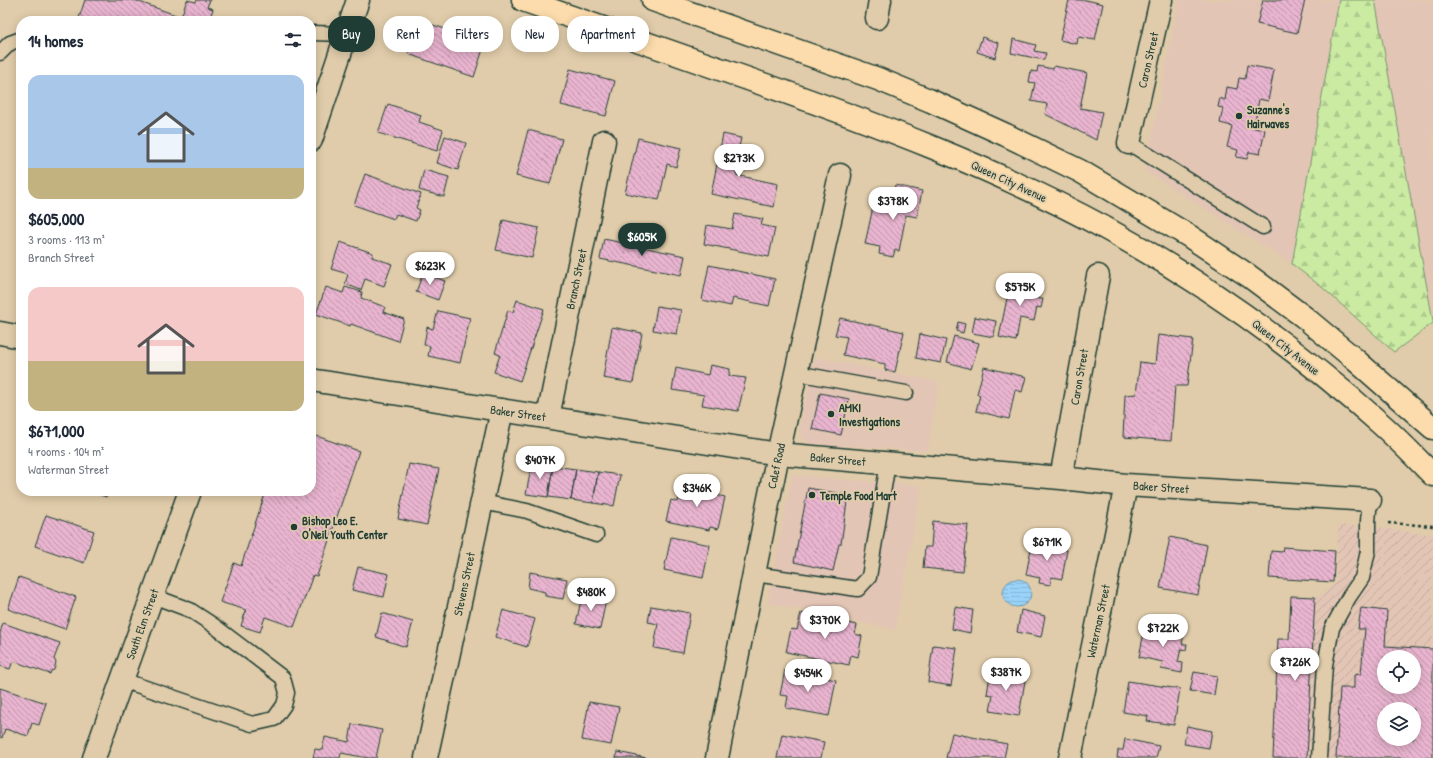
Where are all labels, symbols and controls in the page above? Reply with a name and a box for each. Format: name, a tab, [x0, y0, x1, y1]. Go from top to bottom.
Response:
chip: Buy	[328, 16, 375, 52]
chip: Rent	[383, 16, 434, 52]
chip: Filters	[442, 16, 503, 52]
chip: New	[511, 16, 559, 52]
chip: Apartment	[567, 16, 649, 52]
text: 14 homes	[28, 29, 83, 52]
icon: filters	[282, 29, 304, 51]
street label: Caron Street	[1133, 30, 1163, 90]
icon: home	[130, 101, 202, 173]
place label: Suzanne's Hairwaves	[1247, 101, 1290, 132]
marker: Suzanne's Hairwaves	[1234, 111, 1244, 121]
pin: $273K	[711, 144, 767, 178]
text: $273K	[723, 148, 755, 166]
street label: Queen City Avenue	[968, 156, 1050, 206]
pin: $378K	[865, 187, 921, 221]
text: $378K	[877, 191, 909, 209]
text: $605,000	[28, 207, 85, 230]
pin: $605K	[614, 223, 670, 257]
text: $605K	[627, 227, 657, 245]
text: 3 rooms · 113 m²	[28, 230, 105, 248]
street label: Branch Street	[561, 246, 591, 311]
text: Branch Street	[28, 248, 94, 266]
pin: $623K	[402, 252, 458, 286]
text: $623K	[415, 256, 445, 274]
pin: $575K	[992, 273, 1048, 307]
text: $575K	[1005, 277, 1035, 295]
icon: home	[130, 313, 202, 385]
street label: Queen City Avenue	[1248, 315, 1324, 379]
street label: Caron Street	[1066, 347, 1092, 406]
place label: AMKI Investigations	[839, 399, 900, 431]
street label: Baker Street	[489, 401, 548, 425]
marker: AMKI Investigations	[826, 409, 836, 419]
text: $671,000	[28, 419, 84, 442]
street label: Calef Road	[763, 441, 789, 490]
text: 4 rooms · 104 m²	[28, 442, 104, 460]
pin: $407K	[512, 446, 568, 480]
street label: Baker Street	[809, 448, 867, 470]
text: $407K	[525, 450, 555, 468]
text: Waterman Street	[28, 460, 109, 478]
pin: $346K	[669, 474, 725, 508]
street label: Baker Street	[1133, 477, 1190, 497]
text: $346K	[682, 478, 712, 496]
place label: Temple Food Mart	[819, 487, 897, 505]
marker: Temple Food Mart	[807, 490, 817, 500]
place label: Bishop Leo E. O'Neil Youth Center	[302, 512, 388, 543]
marker: Bishop Leo E. O'Neil Youth Center	[289, 522, 299, 532]
pin: $671K	[1019, 528, 1075, 562]
text: $671K	[1032, 532, 1062, 550]
street label: Stevens Street	[449, 550, 479, 617]
pin: $480K	[563, 578, 619, 612]
text: $480K	[576, 582, 606, 600]
street label: Waterman Street	[1082, 582, 1114, 659]
street label: South Elm Street	[121, 585, 163, 662]
pin: $370K	[797, 606, 853, 640]
text: $370K	[809, 610, 841, 628]
pin: $722K	[1135, 614, 1191, 648]
text: $722K	[1147, 618, 1179, 636]
pin: $726K	[1267, 648, 1323, 682]
map controls	[1377, 650, 1421, 746]
button: locate	[1377, 650, 1421, 694]
text: $726K	[1279, 652, 1311, 670]
pin: $387K	[978, 658, 1034, 692]
pin: $454K	[780, 659, 836, 693]
text: $387K	[990, 662, 1022, 680]
text: $454K	[794, 663, 822, 681]
button: layers	[1377, 702, 1421, 746]

